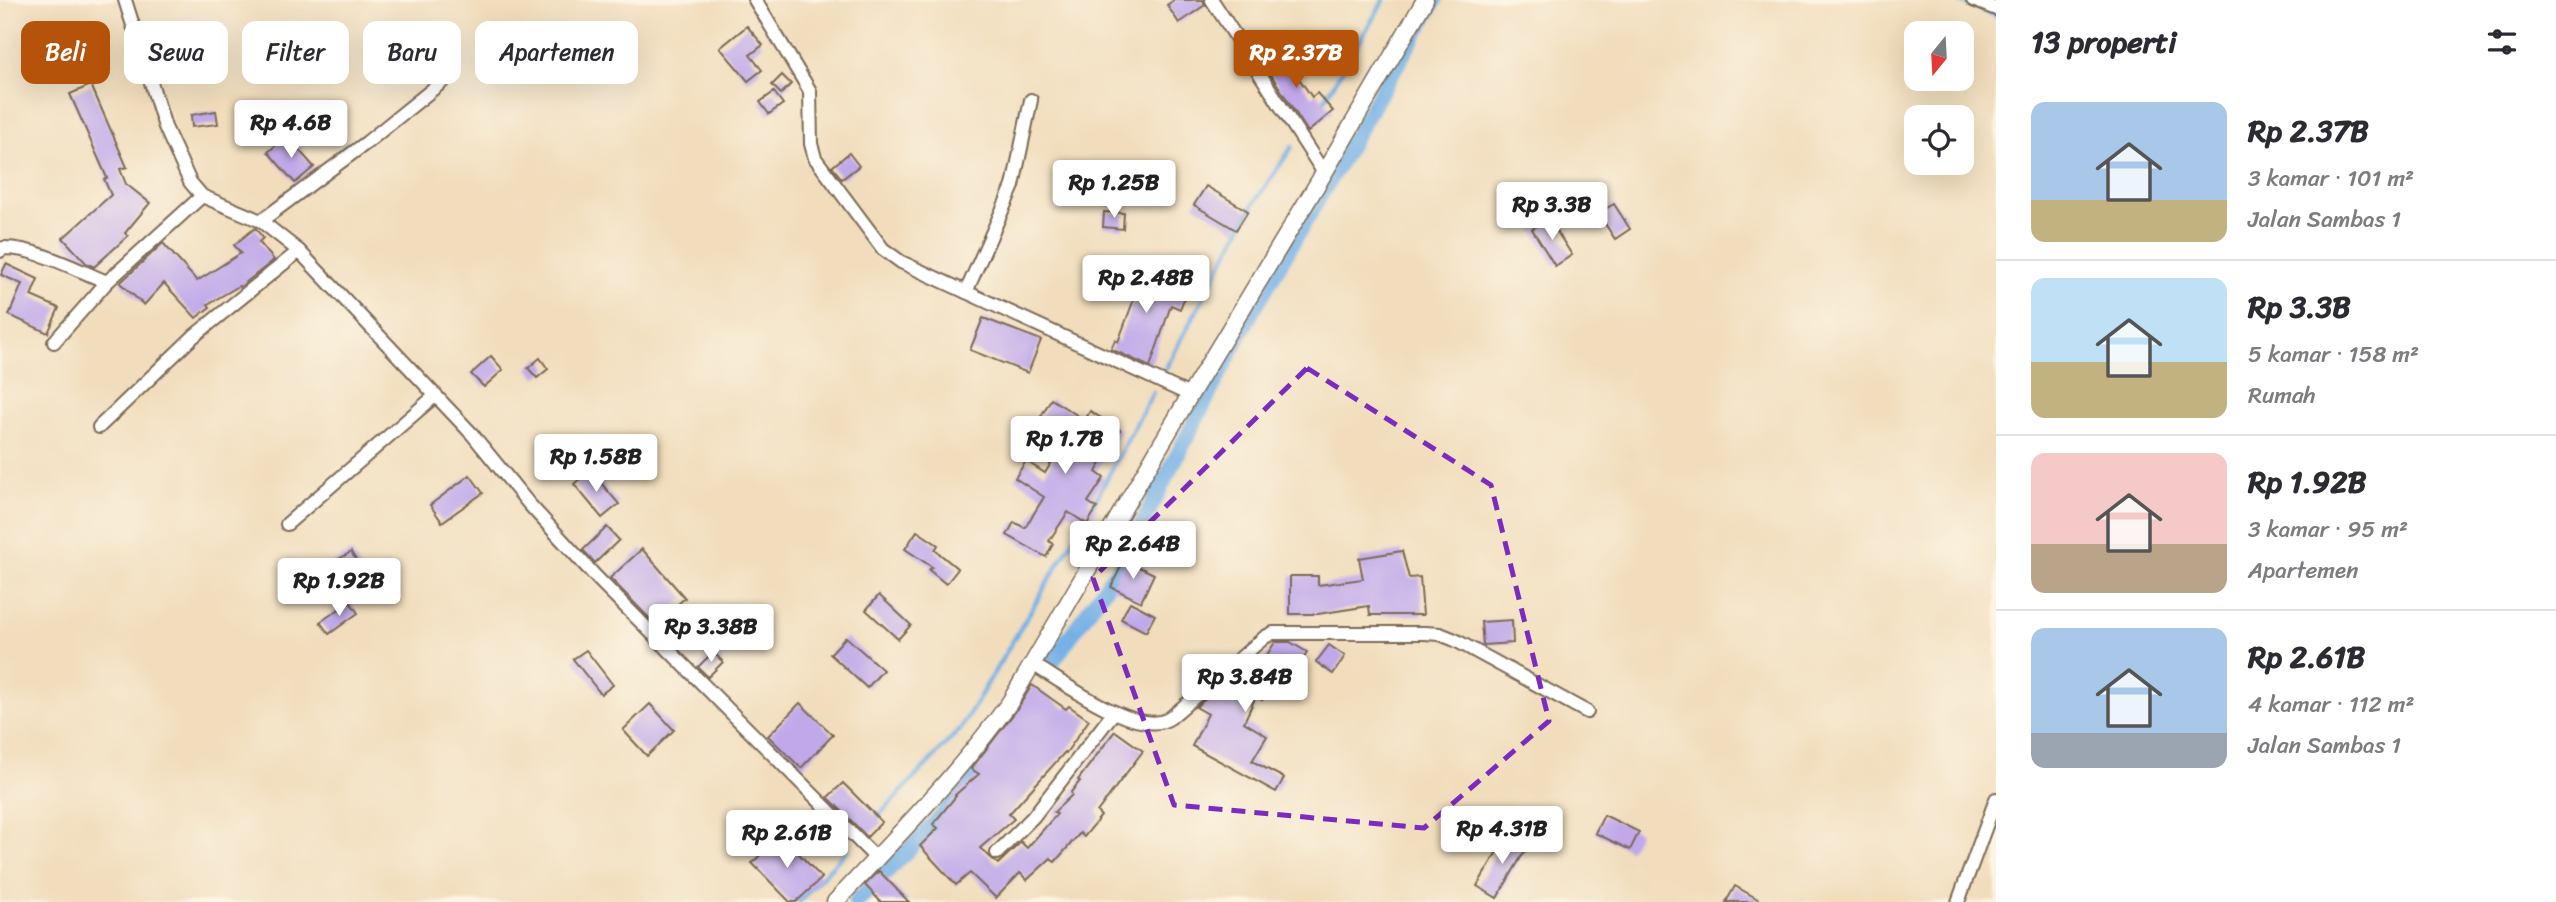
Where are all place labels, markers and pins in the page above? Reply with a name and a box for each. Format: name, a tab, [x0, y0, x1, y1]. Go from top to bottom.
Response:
pin: Rp 2.37B	[1224, 31, 1368, 90]
pin: Rp 4.6B	[226, 100, 356, 160]
pin: Rp 1.25B	[1042, 160, 1186, 220]
pin: Rp 3.3B	[1487, 182, 1617, 242]
pin: Rp 2.48B	[1074, 256, 1218, 315]
pin: Rp 1.7B	[1000, 416, 1130, 476]
pin: Rp 1.58B	[524, 434, 668, 494]
pin: Rp 2.64B	[1061, 522, 1205, 581]
pin: Rp 1.92B	[267, 558, 411, 618]
pin: Rp 3.38B	[639, 604, 783, 664]
pin: Rp 3.84B	[1173, 654, 1317, 714]
pin: Rp 4.31B	[1430, 806, 1574, 866]
pin: Rp 2.61B	[715, 810, 859, 870]

